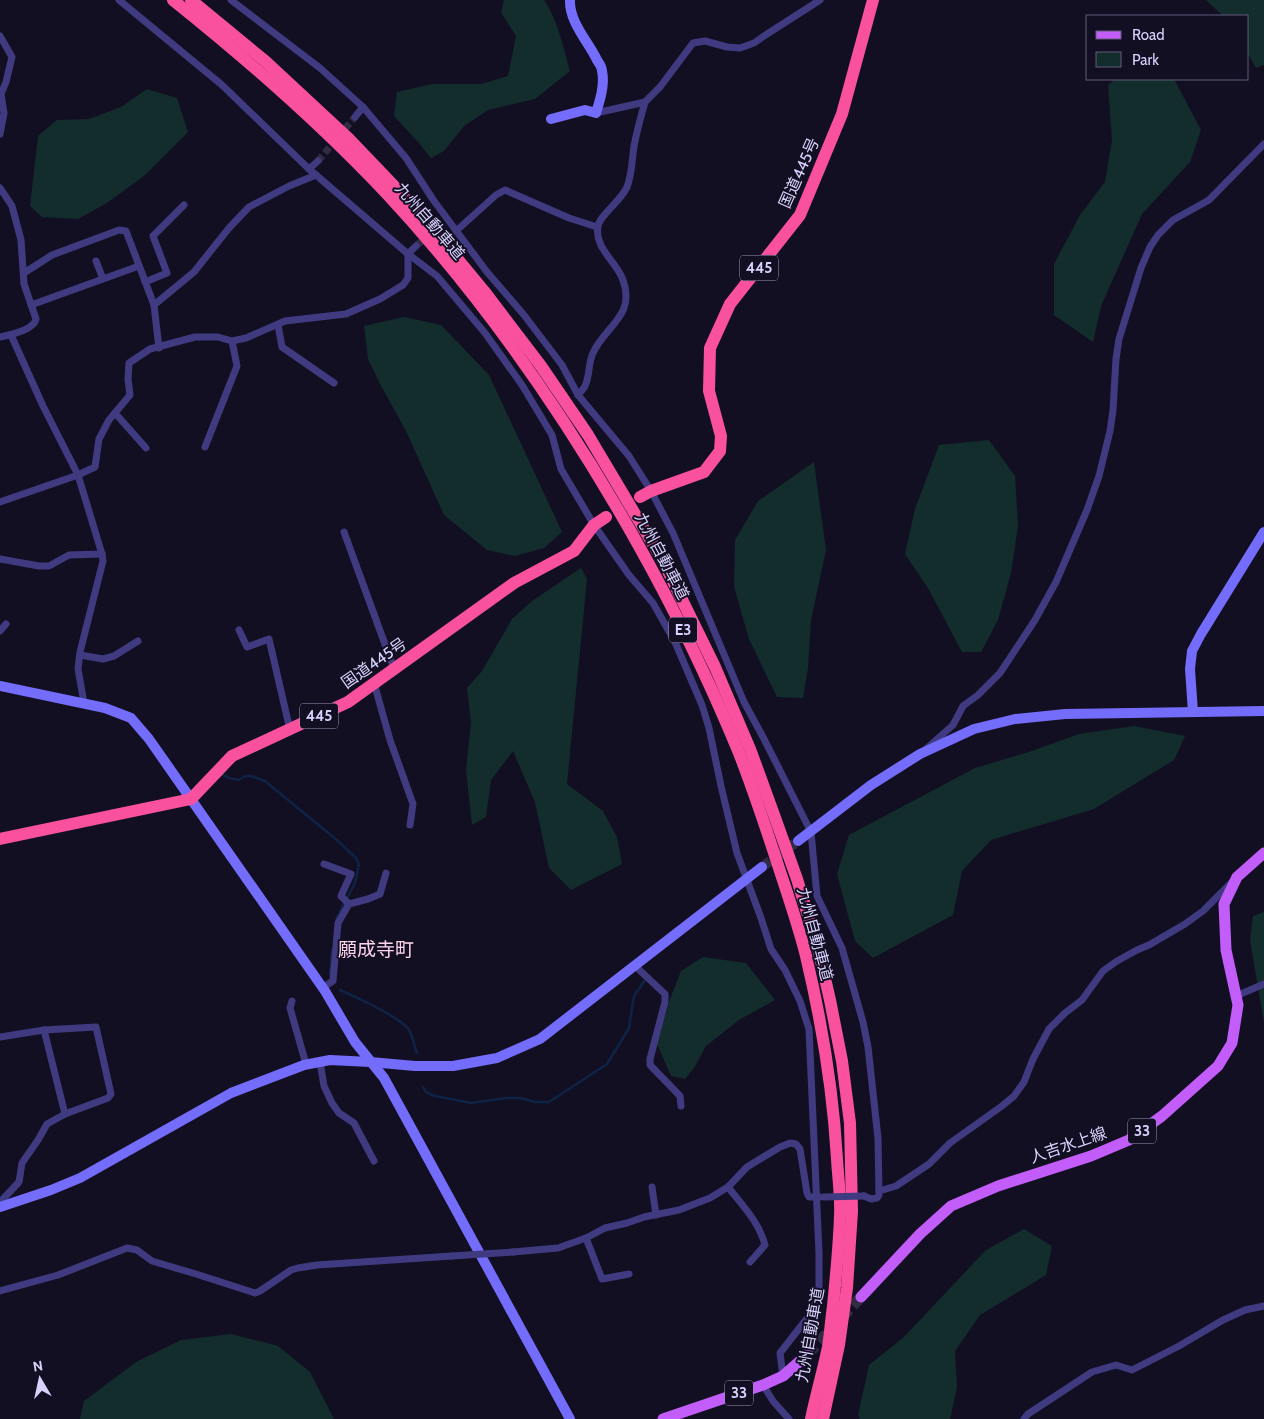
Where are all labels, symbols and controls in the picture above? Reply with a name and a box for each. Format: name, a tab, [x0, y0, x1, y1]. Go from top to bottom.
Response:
legend	[1086, 15, 1249, 80]
text: Road	[1132, 26, 1165, 44]
text: Park	[1132, 51, 1159, 69]
street label: 国道445号	[775, 135, 823, 211]
street label: 九州自動車道	[391, 179, 469, 263]
road number: 445	[740, 256, 778, 280]
street label: 九州自動車道	[631, 509, 693, 603]
road number: E3	[669, 618, 697, 642]
street label: 国道445号	[338, 634, 410, 692]
road number: 445	[300, 704, 338, 728]
street label: 九州自動車道	[793, 885, 837, 983]
district label: 願成寺町	[338, 938, 414, 961]
road number: 33	[1128, 1118, 1156, 1144]
street label: 人吉水上線	[1027, 1123, 1109, 1167]
street label: 九州自動車道	[792, 1286, 828, 1384]
north arrow	[15, 1354, 65, 1404]
text: N	[32, 1356, 44, 1376]
road number: 33	[725, 1380, 753, 1406]

